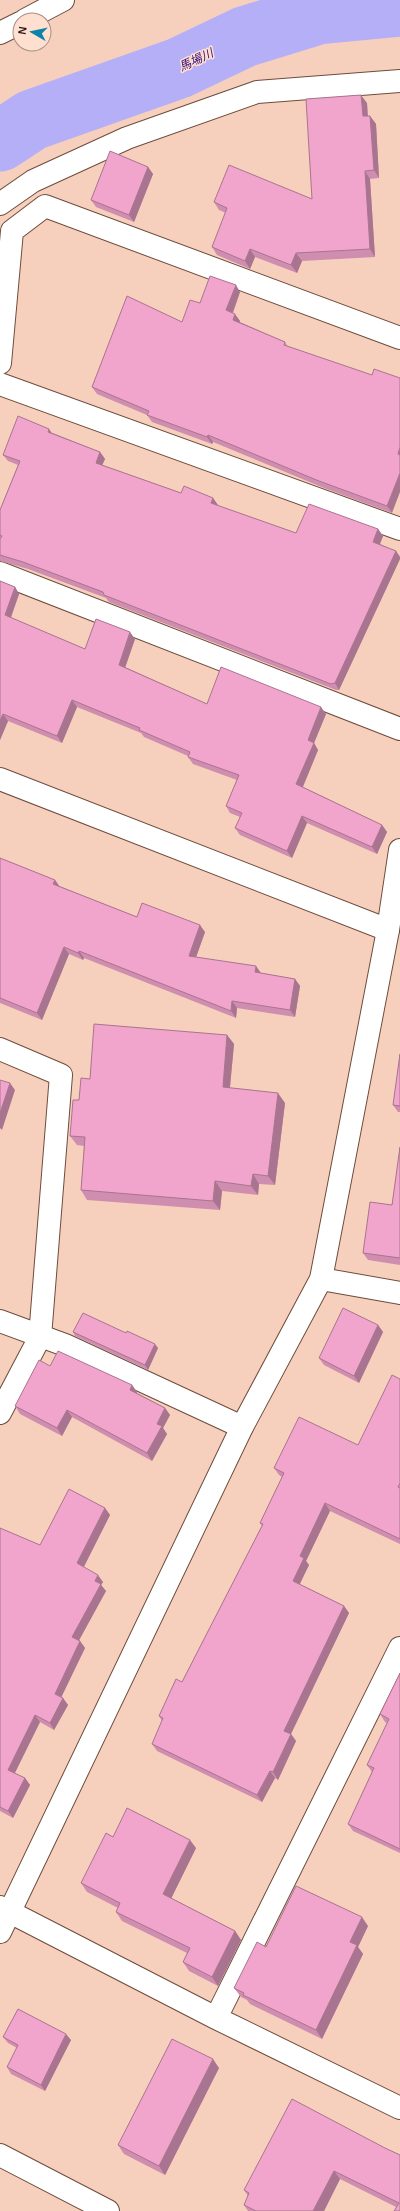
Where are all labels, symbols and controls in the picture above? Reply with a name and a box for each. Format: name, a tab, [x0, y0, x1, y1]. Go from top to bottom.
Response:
north arrow	[12, 12, 52, 52]
text: N	[16, 26, 29, 35]
water label: 馬場川	[177, 45, 217, 74]

